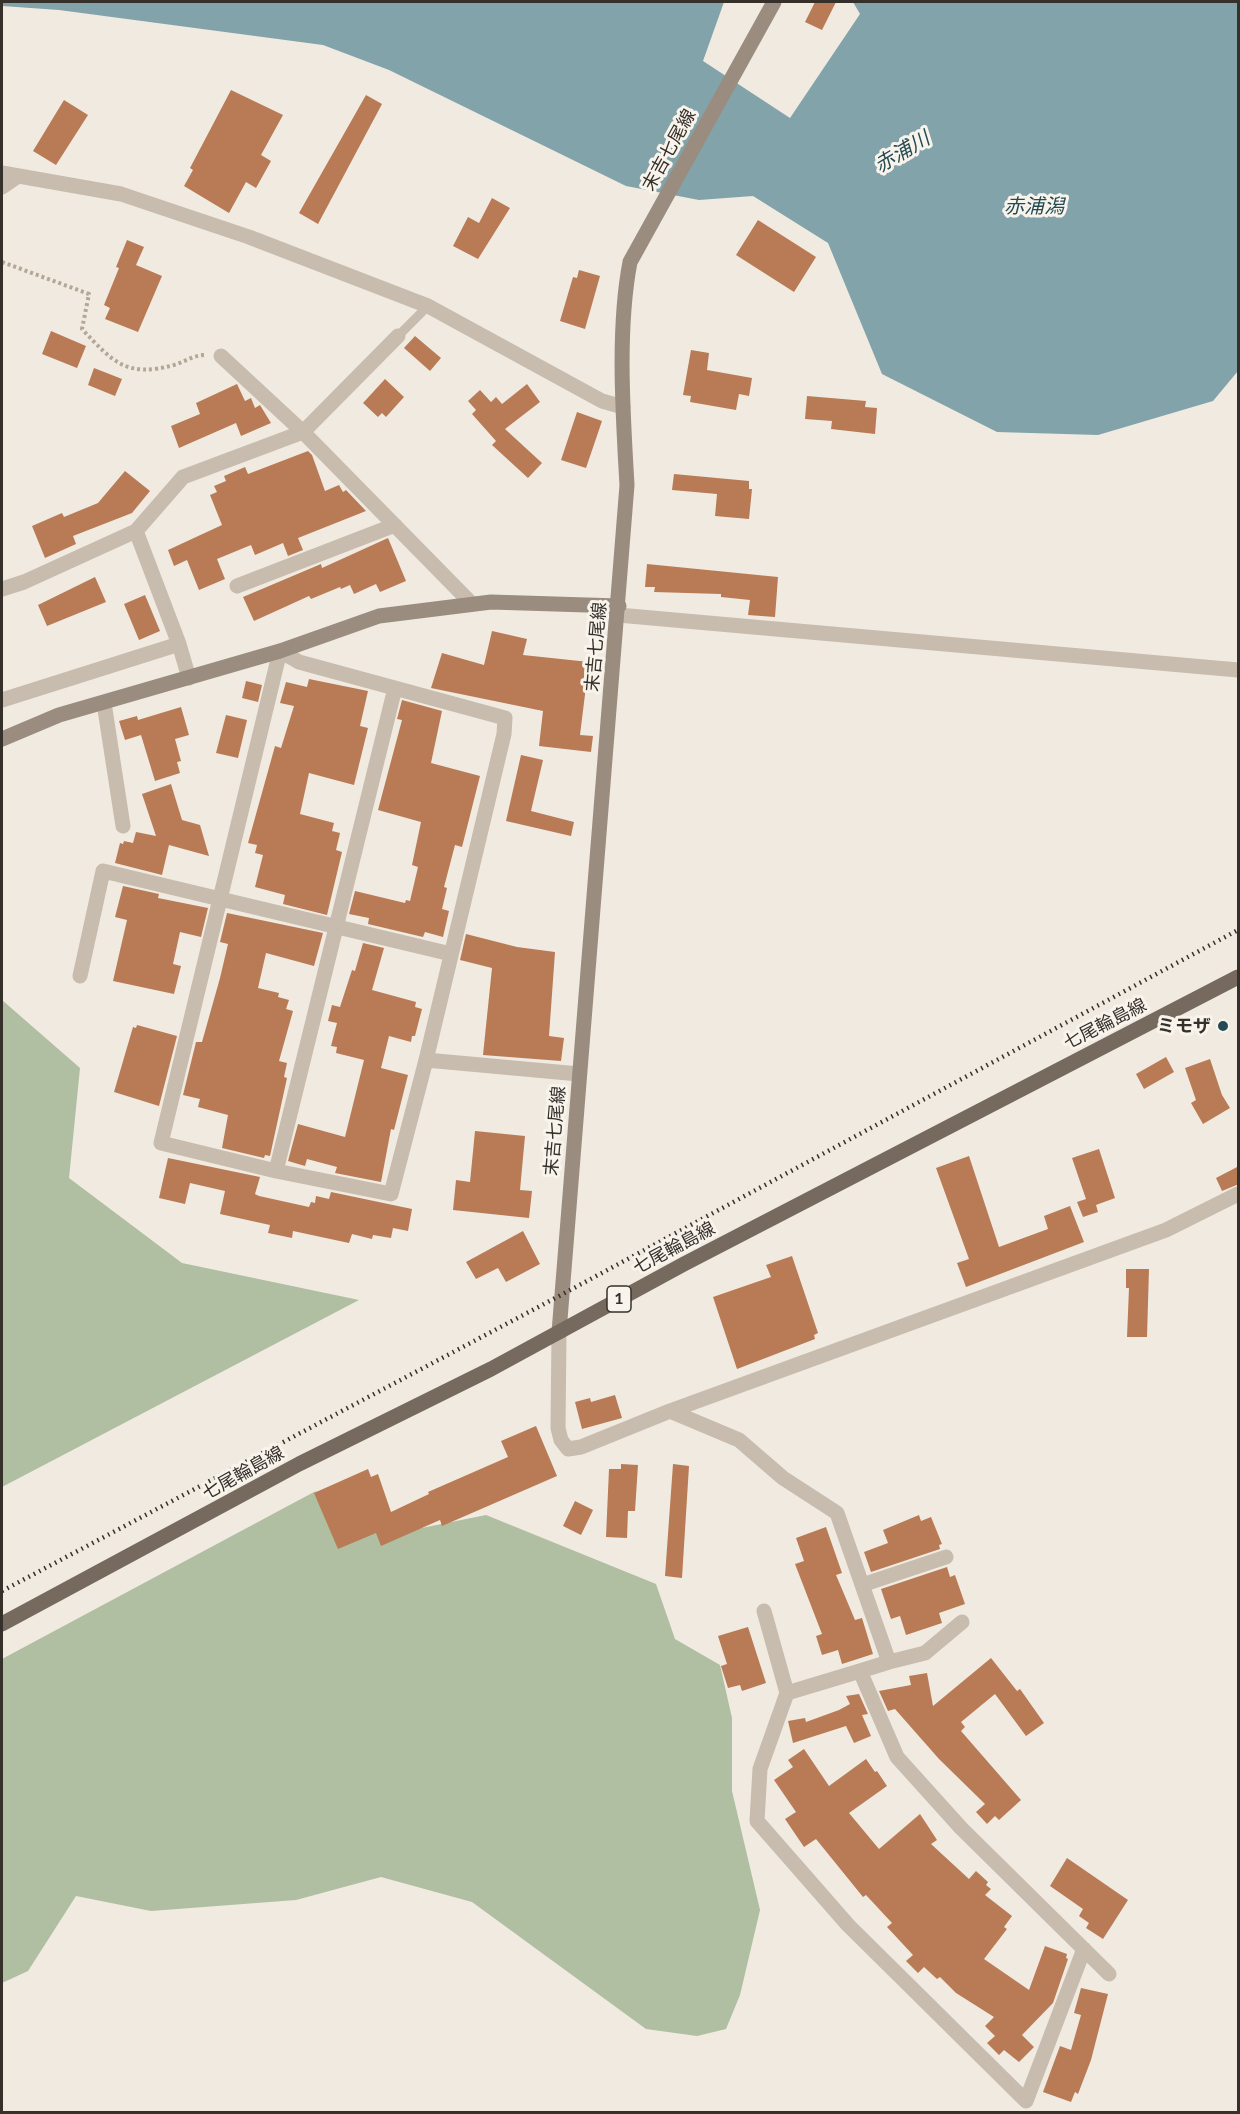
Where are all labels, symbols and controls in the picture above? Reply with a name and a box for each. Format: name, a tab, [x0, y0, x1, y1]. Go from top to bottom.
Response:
street label: 末吉七尾線	[638, 105, 700, 195]
water label: 赤浦川	[870, 126, 934, 178]
water label: 赤浦潟	[1004, 195, 1064, 219]
street label: 末吉七尾線	[581, 601, 611, 693]
street label: 七尾輪島線	[1060, 994, 1150, 1054]
place label: ミモザ	[1157, 1015, 1211, 1037]
marker: ミモザ	[1216, 1019, 1230, 1033]
street label: 末吉七尾線	[540, 1085, 570, 1177]
street label: 七尾輪島線	[629, 1217, 719, 1279]
road number: 1	[607, 1286, 631, 1312]
street label: 七尾輪島線	[198, 1442, 288, 1504]

